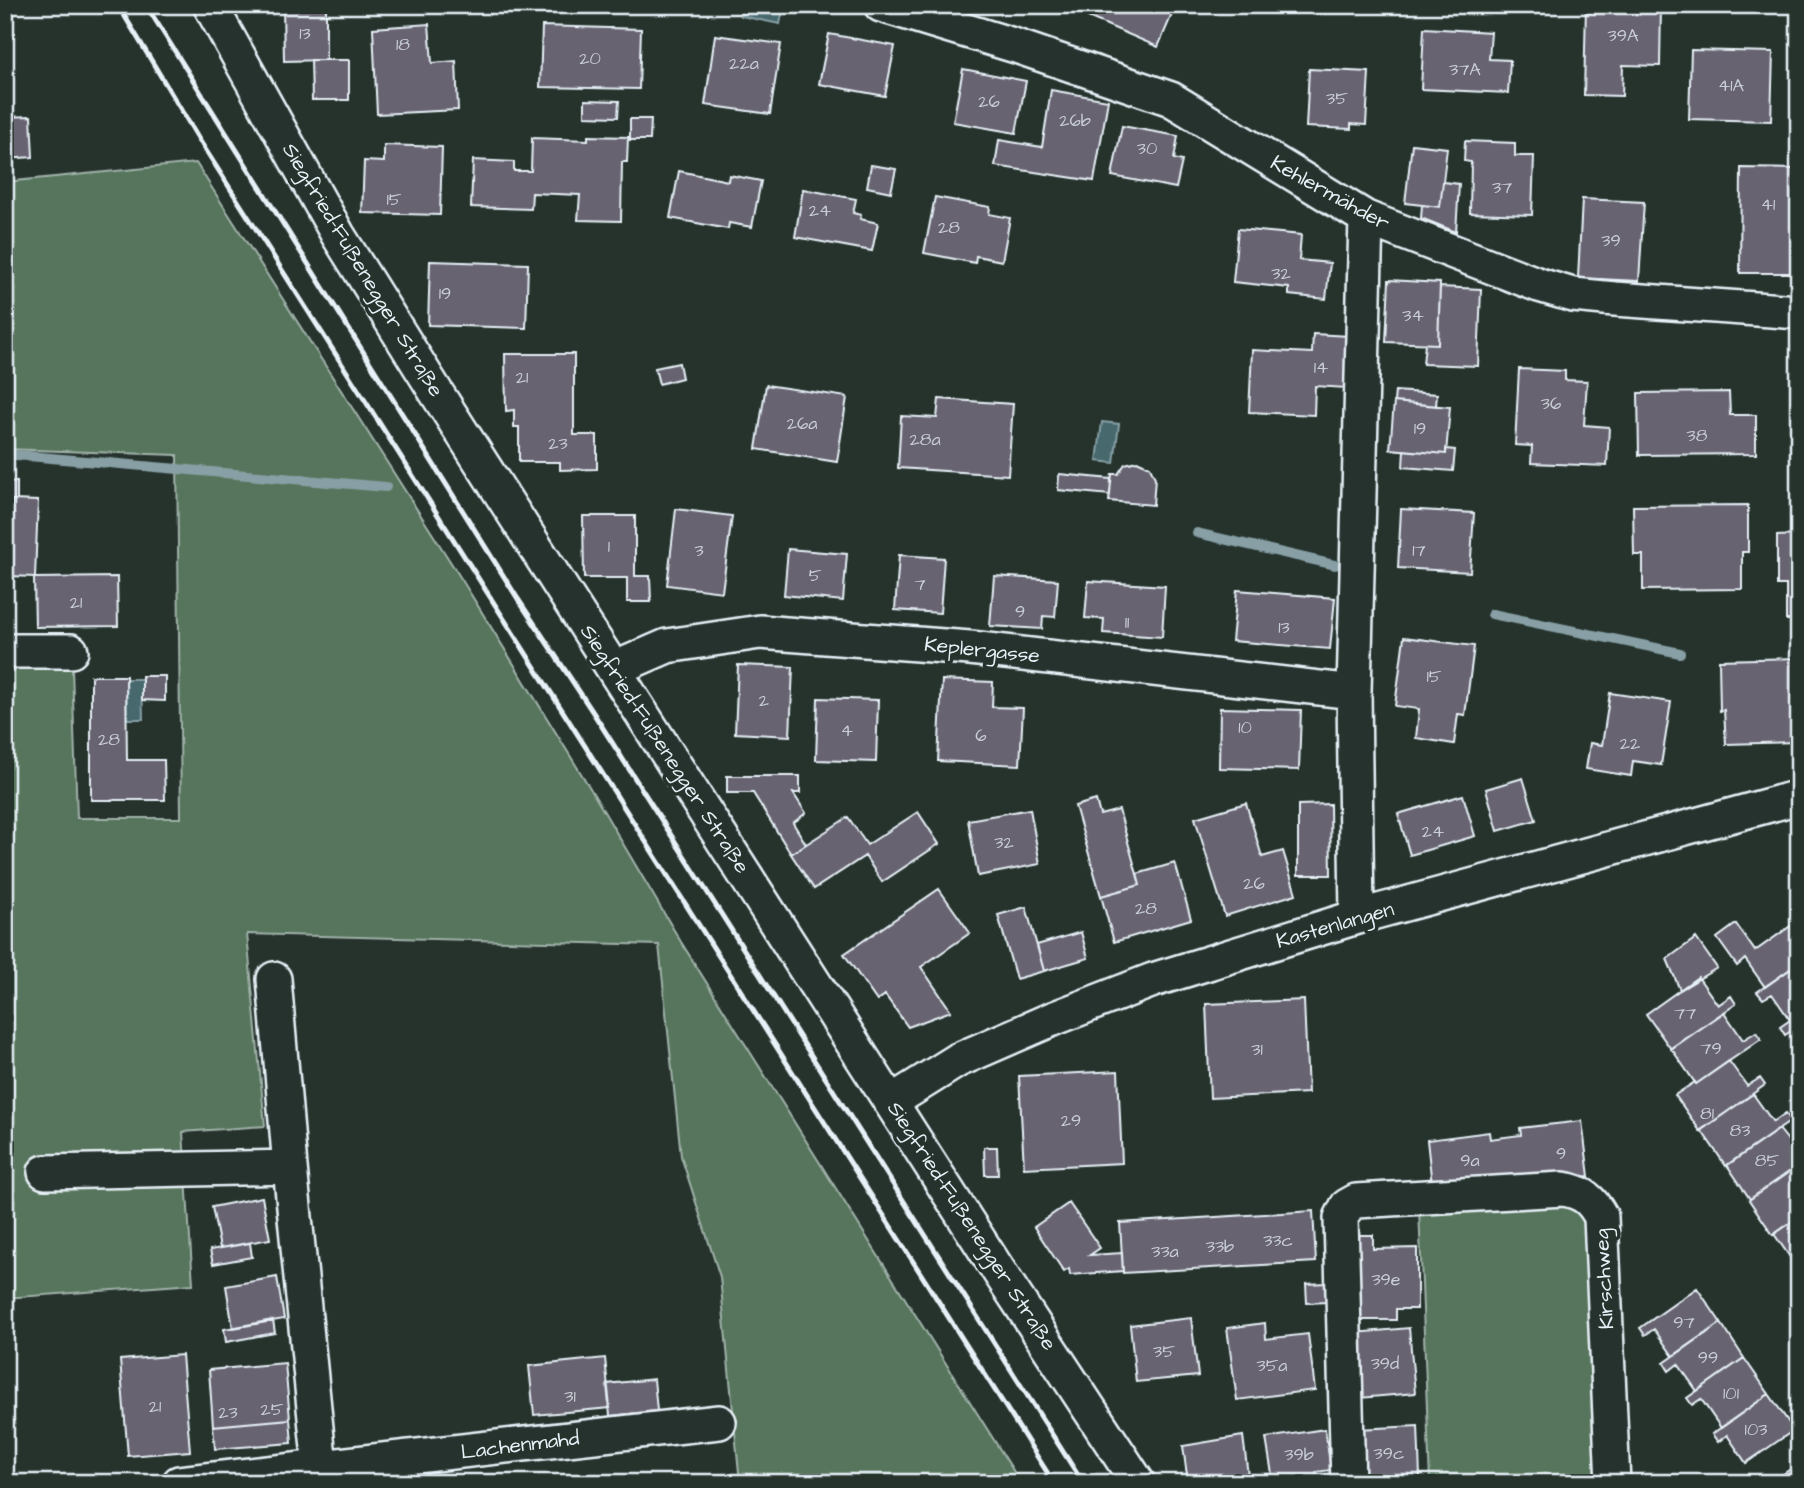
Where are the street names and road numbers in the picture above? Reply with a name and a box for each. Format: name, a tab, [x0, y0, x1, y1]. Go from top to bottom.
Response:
street label: Siegfried-Fußenegger Straße	[274, 138, 451, 404]
street label: Kehlermähder	[1265, 148, 1395, 238]
street label: Siegfried-Fußenegger Straße	[572, 619, 757, 880]
street label: Keplergasse	[923, 630, 1041, 672]
street label: Kastenlangen	[1273, 894, 1398, 958]
street label: Siegfried-Fußenegger Straße	[879, 1096, 1064, 1357]
street label: Kirschweg	[1587, 1228, 1623, 1330]
street label: Lachenmahd	[459, 1423, 581, 1467]

